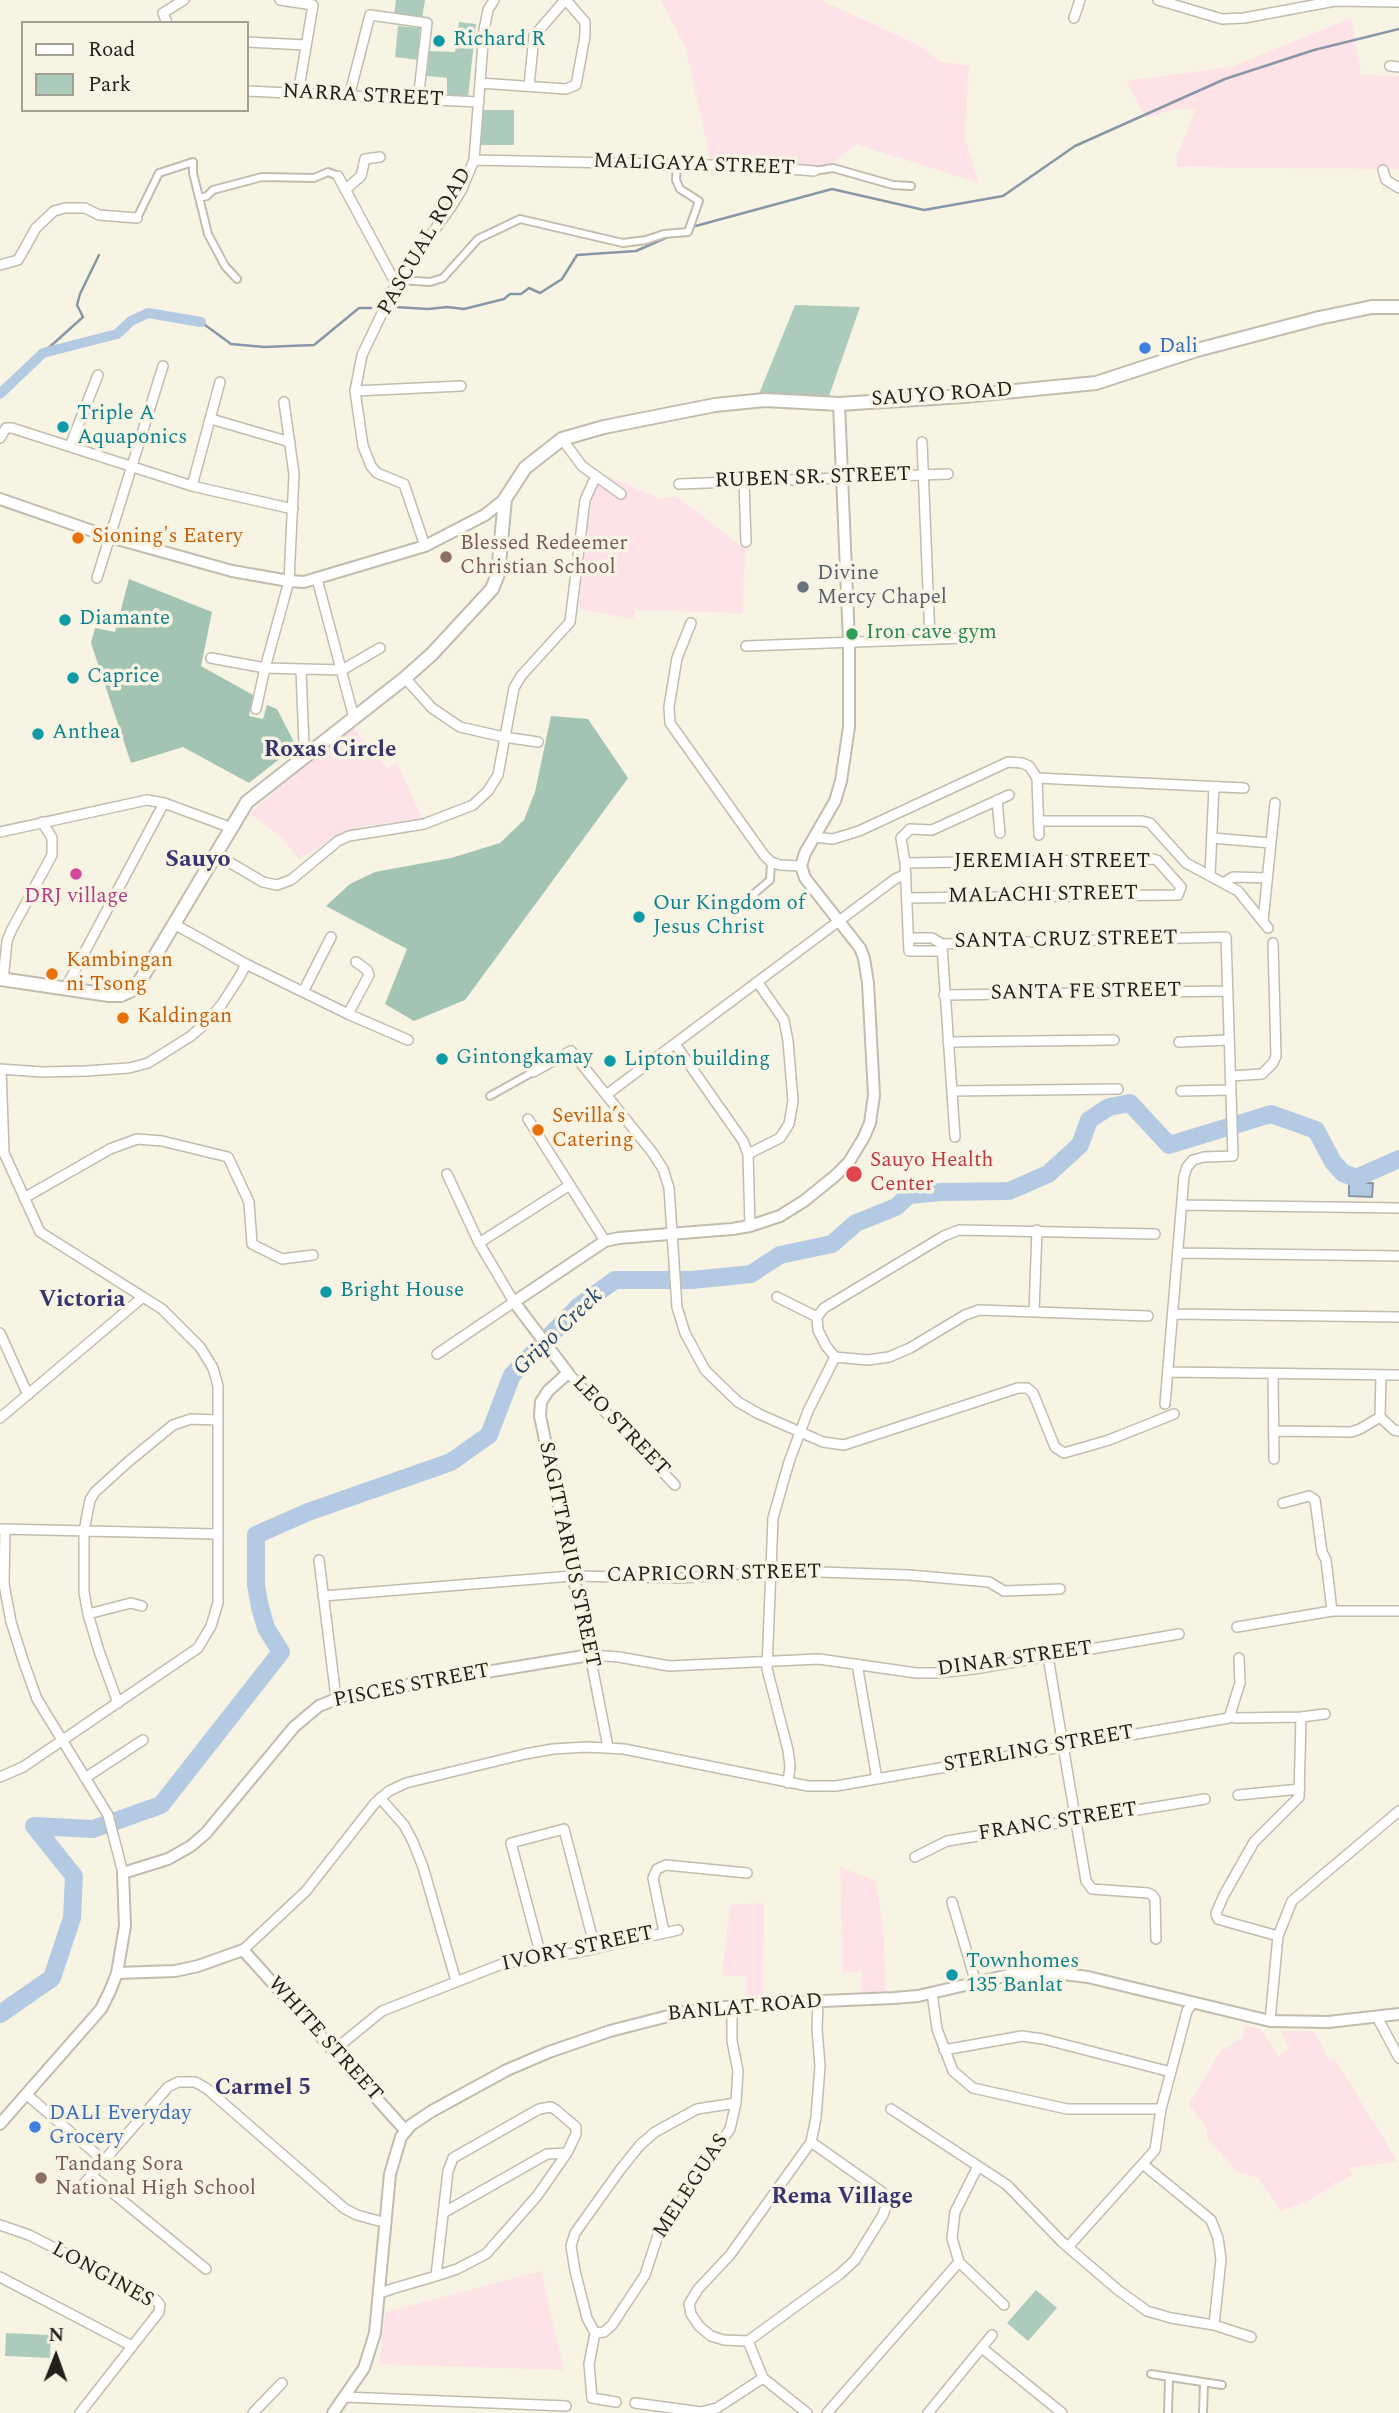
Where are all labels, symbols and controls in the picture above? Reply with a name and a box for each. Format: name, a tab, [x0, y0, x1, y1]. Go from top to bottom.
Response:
legend	[21, 21, 248, 112]
place label: Richard R	[453, 28, 545, 54]
marker: Richard R	[431, 33, 447, 49]
text: Road	[88, 34, 135, 66]
text: Park	[88, 69, 131, 101]
street label: NARRA STREET	[282, 80, 444, 114]
street label: MALIGAYA STREET	[593, 150, 795, 182]
street label: PASCUAL ROAD	[374, 164, 478, 320]
place label: Dali	[1159, 335, 1198, 361]
marker: Dali	[1137, 340, 1153, 356]
street label: SAUYO ROAD	[871, 378, 1013, 414]
place label: Triple A Aquaponics	[77, 402, 187, 452]
marker: Triple A Aquaponics	[55, 419, 71, 435]
street label: RUBEN SR. STREET	[714, 463, 912, 495]
place label: Sioning's Eatery	[92, 525, 243, 551]
marker: Sioning's Eatery	[70, 530, 86, 546]
place label: Blessed Redeemer Christian School	[460, 532, 628, 582]
marker: Blessed Redeemer Christian School	[438, 549, 454, 565]
place label: Divine Mercy Chapel	[817, 562, 947, 612]
marker: Divine Mercy Chapel	[795, 579, 811, 595]
place label: Diamante	[79, 607, 170, 633]
marker: Diamante	[57, 612, 73, 628]
place label: Iron cave gym	[866, 621, 997, 647]
marker: Iron cave gym	[844, 626, 860, 642]
place label: Caprice	[87, 665, 160, 691]
marker: Caprice	[65, 670, 81, 686]
place label: Anthea	[52, 721, 120, 747]
marker: Anthea	[30, 726, 46, 742]
district label: Roxas Circle	[264, 737, 396, 765]
district label: Sauyo	[165, 847, 231, 875]
street label: JEREMIAH STREET	[954, 850, 1150, 876]
marker: DRJ village	[68, 866, 84, 882]
street label: MALACHI STREET	[948, 882, 1138, 910]
place label: DRJ village	[24, 885, 128, 911]
place label: Our Kingdom of Jesus Christ	[653, 892, 805, 942]
marker: Our Kingdom of Jesus Christ	[631, 909, 647, 925]
street label: SANTA CRUZ STREET	[954, 926, 1178, 956]
place label: Kambingan ni Tsong	[66, 949, 173, 999]
marker: Kambingan ni Tsong	[44, 966, 60, 982]
street label: SANTA FE STREET	[991, 979, 1181, 1007]
place label: Kaldingan	[137, 1005, 232, 1031]
marker: Kaldingan	[115, 1010, 131, 1026]
place label: Gintongkamay	[456, 1046, 593, 1072]
place label: Lipton building	[624, 1048, 770, 1074]
marker: Gintongkamay	[434, 1051, 450, 1067]
marker: Lipton building	[602, 1053, 618, 1069]
place label: Sevilla’s Catering	[552, 1105, 634, 1155]
marker: Sevilla’s Catering	[530, 1122, 546, 1138]
place label: Sauyo Health Center	[870, 1149, 994, 1199]
marker: Sauyo Health Center	[844, 1164, 864, 1184]
place label: Bright House	[340, 1279, 464, 1305]
water label: Gripo Creek	[508, 1283, 610, 1383]
marker: Bright House	[318, 1284, 334, 1300]
district label: Victoria	[39, 1287, 125, 1315]
street label: LEO STREET	[566, 1372, 674, 1482]
street label: SAGITTARIUS STREET	[532, 1440, 604, 1670]
street label: CAPRICORN STREET	[606, 1561, 822, 1589]
street label: DINAR STREET	[936, 1637, 1094, 1683]
street label: PISCES STREET	[332, 1659, 492, 1715]
street label: STERLING STREET	[942, 1721, 1136, 1779]
street label: FRANC STREET	[977, 1798, 1139, 1848]
street label: IVORY STREET	[500, 1922, 656, 1978]
place label: Townhomes 135 Banlat	[966, 1950, 1079, 2000]
marker: Townhomes 135 Banlat	[944, 1967, 960, 1983]
street label: WHITE STREET	[261, 1972, 387, 2108]
street label: BANLAT ROAD	[667, 1990, 823, 2028]
district label: Carmel 5	[215, 2075, 311, 2103]
place label: DALI Everyday Grocery	[49, 2102, 191, 2152]
marker: DALI Everyday Grocery	[27, 2119, 43, 2135]
street label: MELEGUAS	[649, 2130, 735, 2244]
place label: Tandang Sora National High School	[55, 2153, 256, 2203]
marker: Tandang Sora National High School	[33, 2170, 49, 2186]
district label: Rema Village	[771, 2184, 913, 2212]
street label: LONGINES	[47, 2238, 157, 2314]
text: N	[48, 2321, 64, 2350]
north arrow	[21, 2322, 91, 2392]

